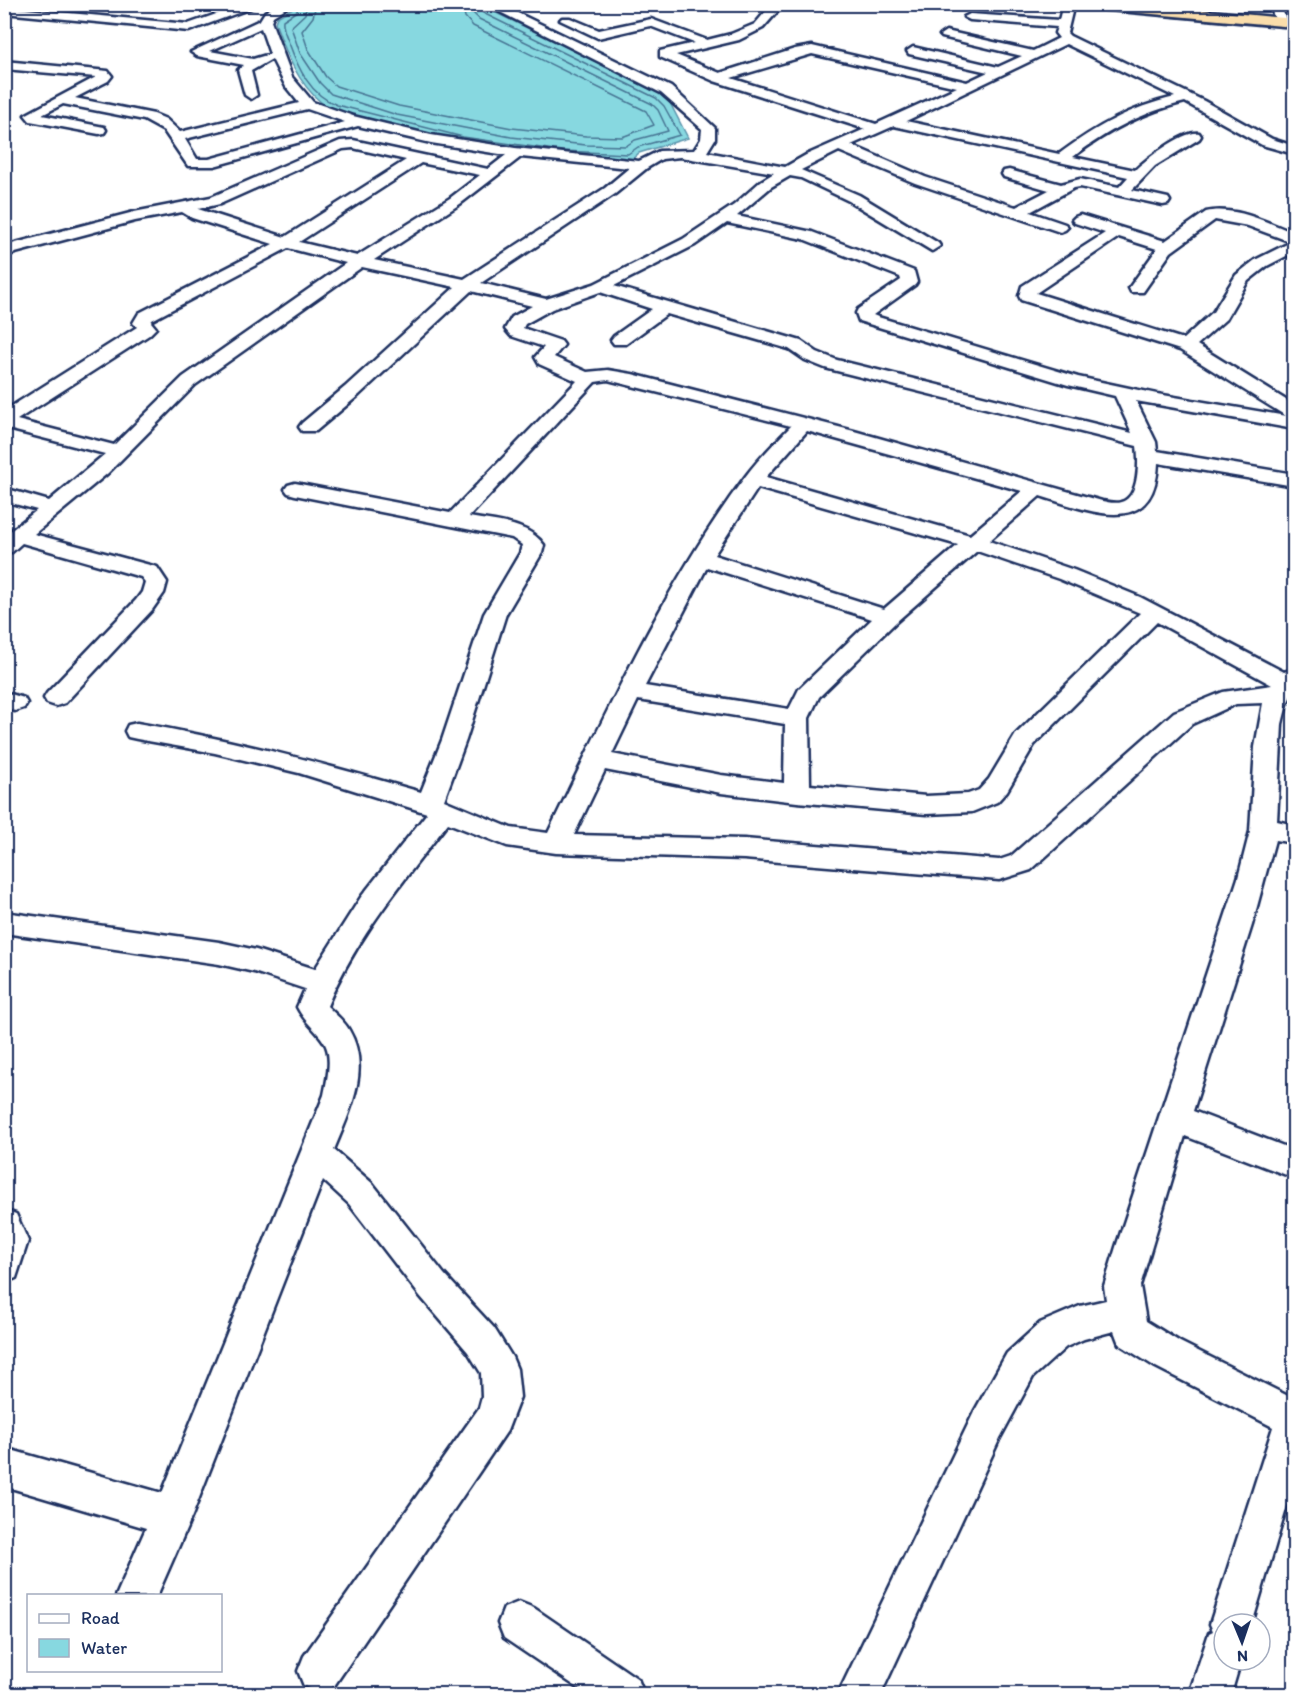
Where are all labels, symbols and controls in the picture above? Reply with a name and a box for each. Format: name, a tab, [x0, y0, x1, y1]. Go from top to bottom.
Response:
legend	[27, 1594, 222, 1672]
text: Road	[81, 1607, 120, 1629]
north arrow	[1212, 1612, 1272, 1672]
text: Water	[81, 1637, 127, 1659]
text: N	[1237, 1647, 1248, 1666]

